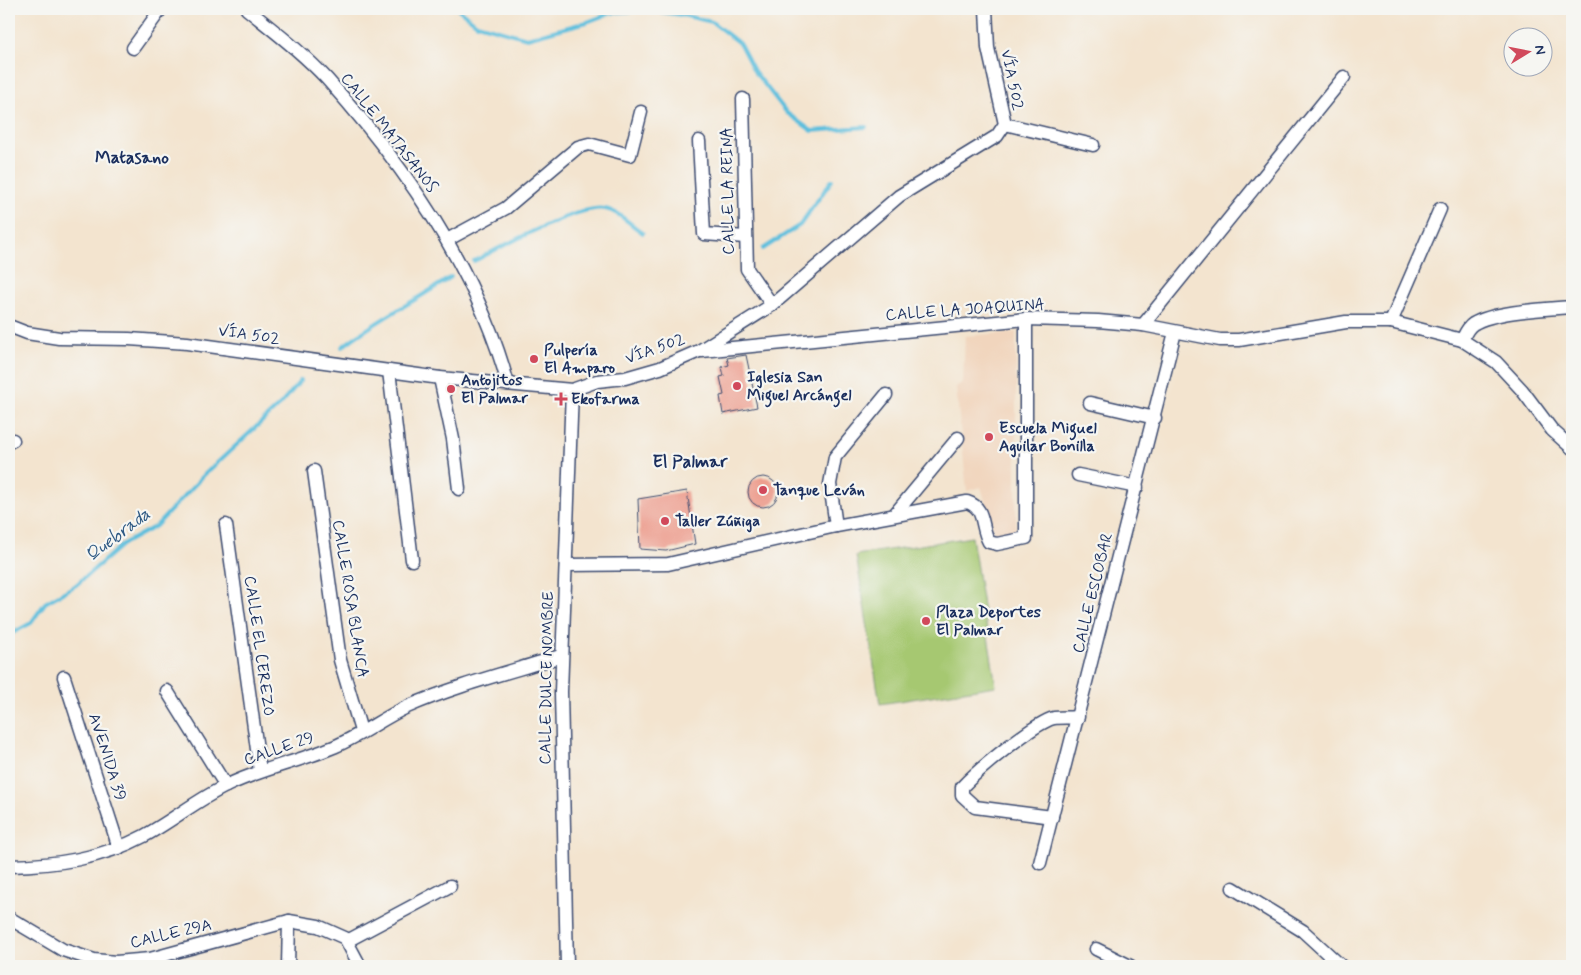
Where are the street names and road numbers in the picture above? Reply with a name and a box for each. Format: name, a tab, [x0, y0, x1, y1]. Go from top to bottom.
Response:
street label: VÍA 502	[995, 48, 1029, 113]
street label: CALLE MATASANOS	[336, 69, 442, 197]
street label: CALLE LA REINA	[716, 127, 740, 255]
street label: CALLE LA JOAQUINA	[885, 294, 1045, 326]
street label: VÍA 502	[217, 320, 282, 350]
street label: VÍA 502	[622, 328, 688, 369]
street label: CALLE ROSA BLANCA	[327, 518, 373, 680]
street label: CALLE ESCOBAR	[1068, 530, 1118, 656]
street label: CALLE EL CEREZO	[239, 574, 279, 718]
street label: CALLE DULCE NOMBRE	[535, 591, 559, 765]
street label: AVENIDA 39	[83, 711, 131, 803]
street label: CALLE 29	[241, 727, 317, 771]
street label: CALLE 29A	[128, 914, 214, 954]

